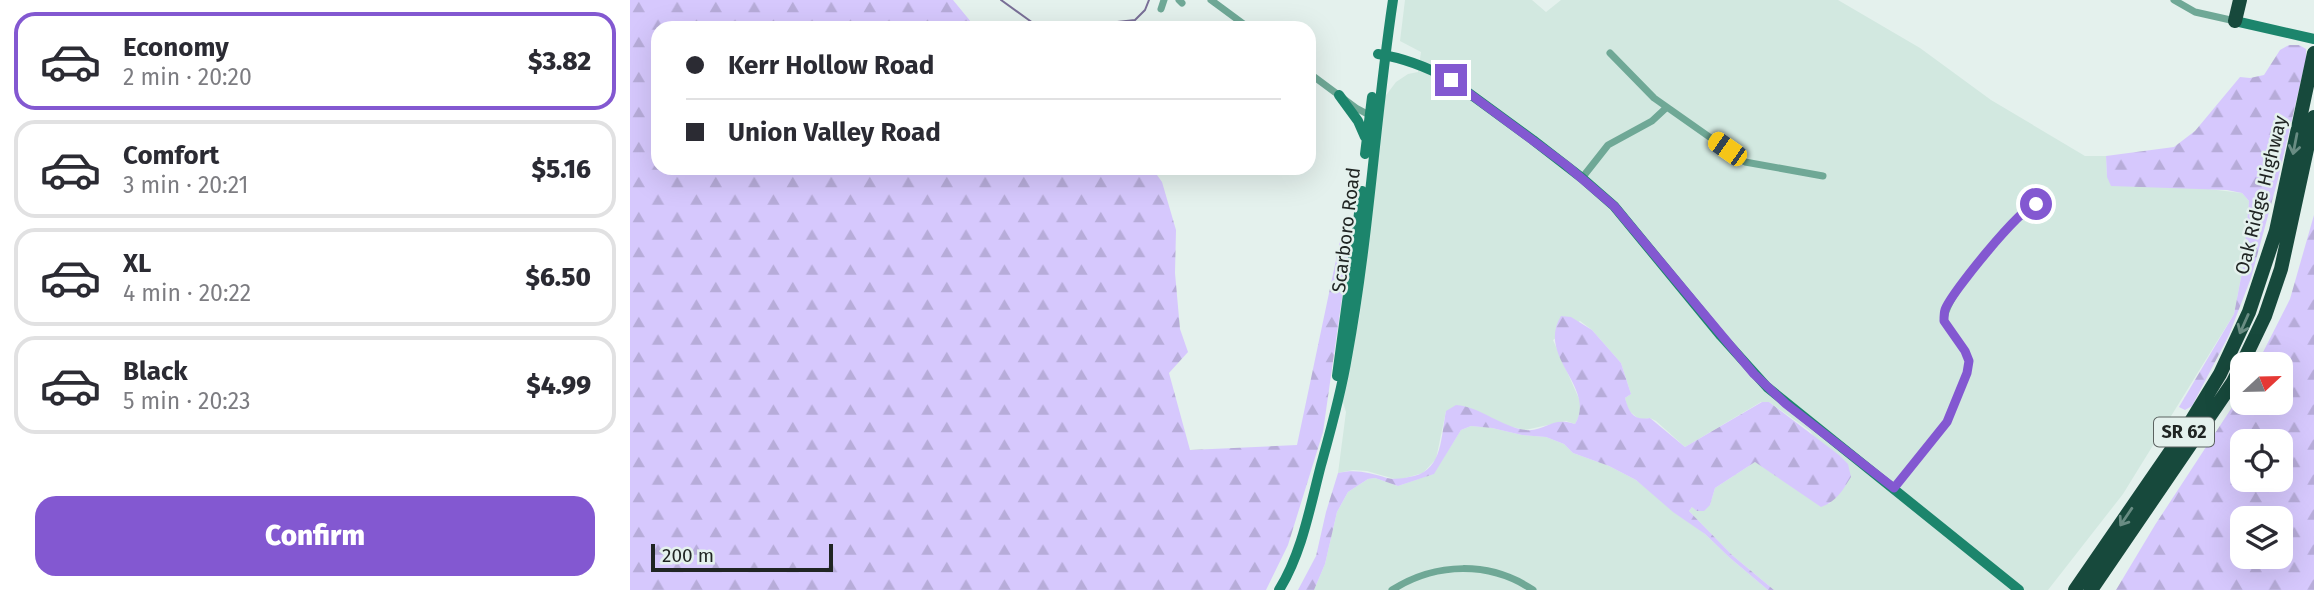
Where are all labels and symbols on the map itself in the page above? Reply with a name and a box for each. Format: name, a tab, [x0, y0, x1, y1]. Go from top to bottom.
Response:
route end	[1435, 64, 1467, 96]
street label: Oak Ridge Highway	[2230, 112, 2292, 277]
car	[1704, 128, 1751, 170]
one-way arrow	[2287, 132, 2301, 155]
street label: Scarboro Road	[1327, 166, 1365, 294]
route start	[2020, 188, 2052, 220]
one-way arrow	[2237, 313, 2250, 334]
north arrow	[2230, 352, 2292, 415]
road number: SR 62	[2154, 418, 2214, 446]
one-way arrow	[2119, 507, 2133, 527]
scale bar	[651, 541, 833, 573]

